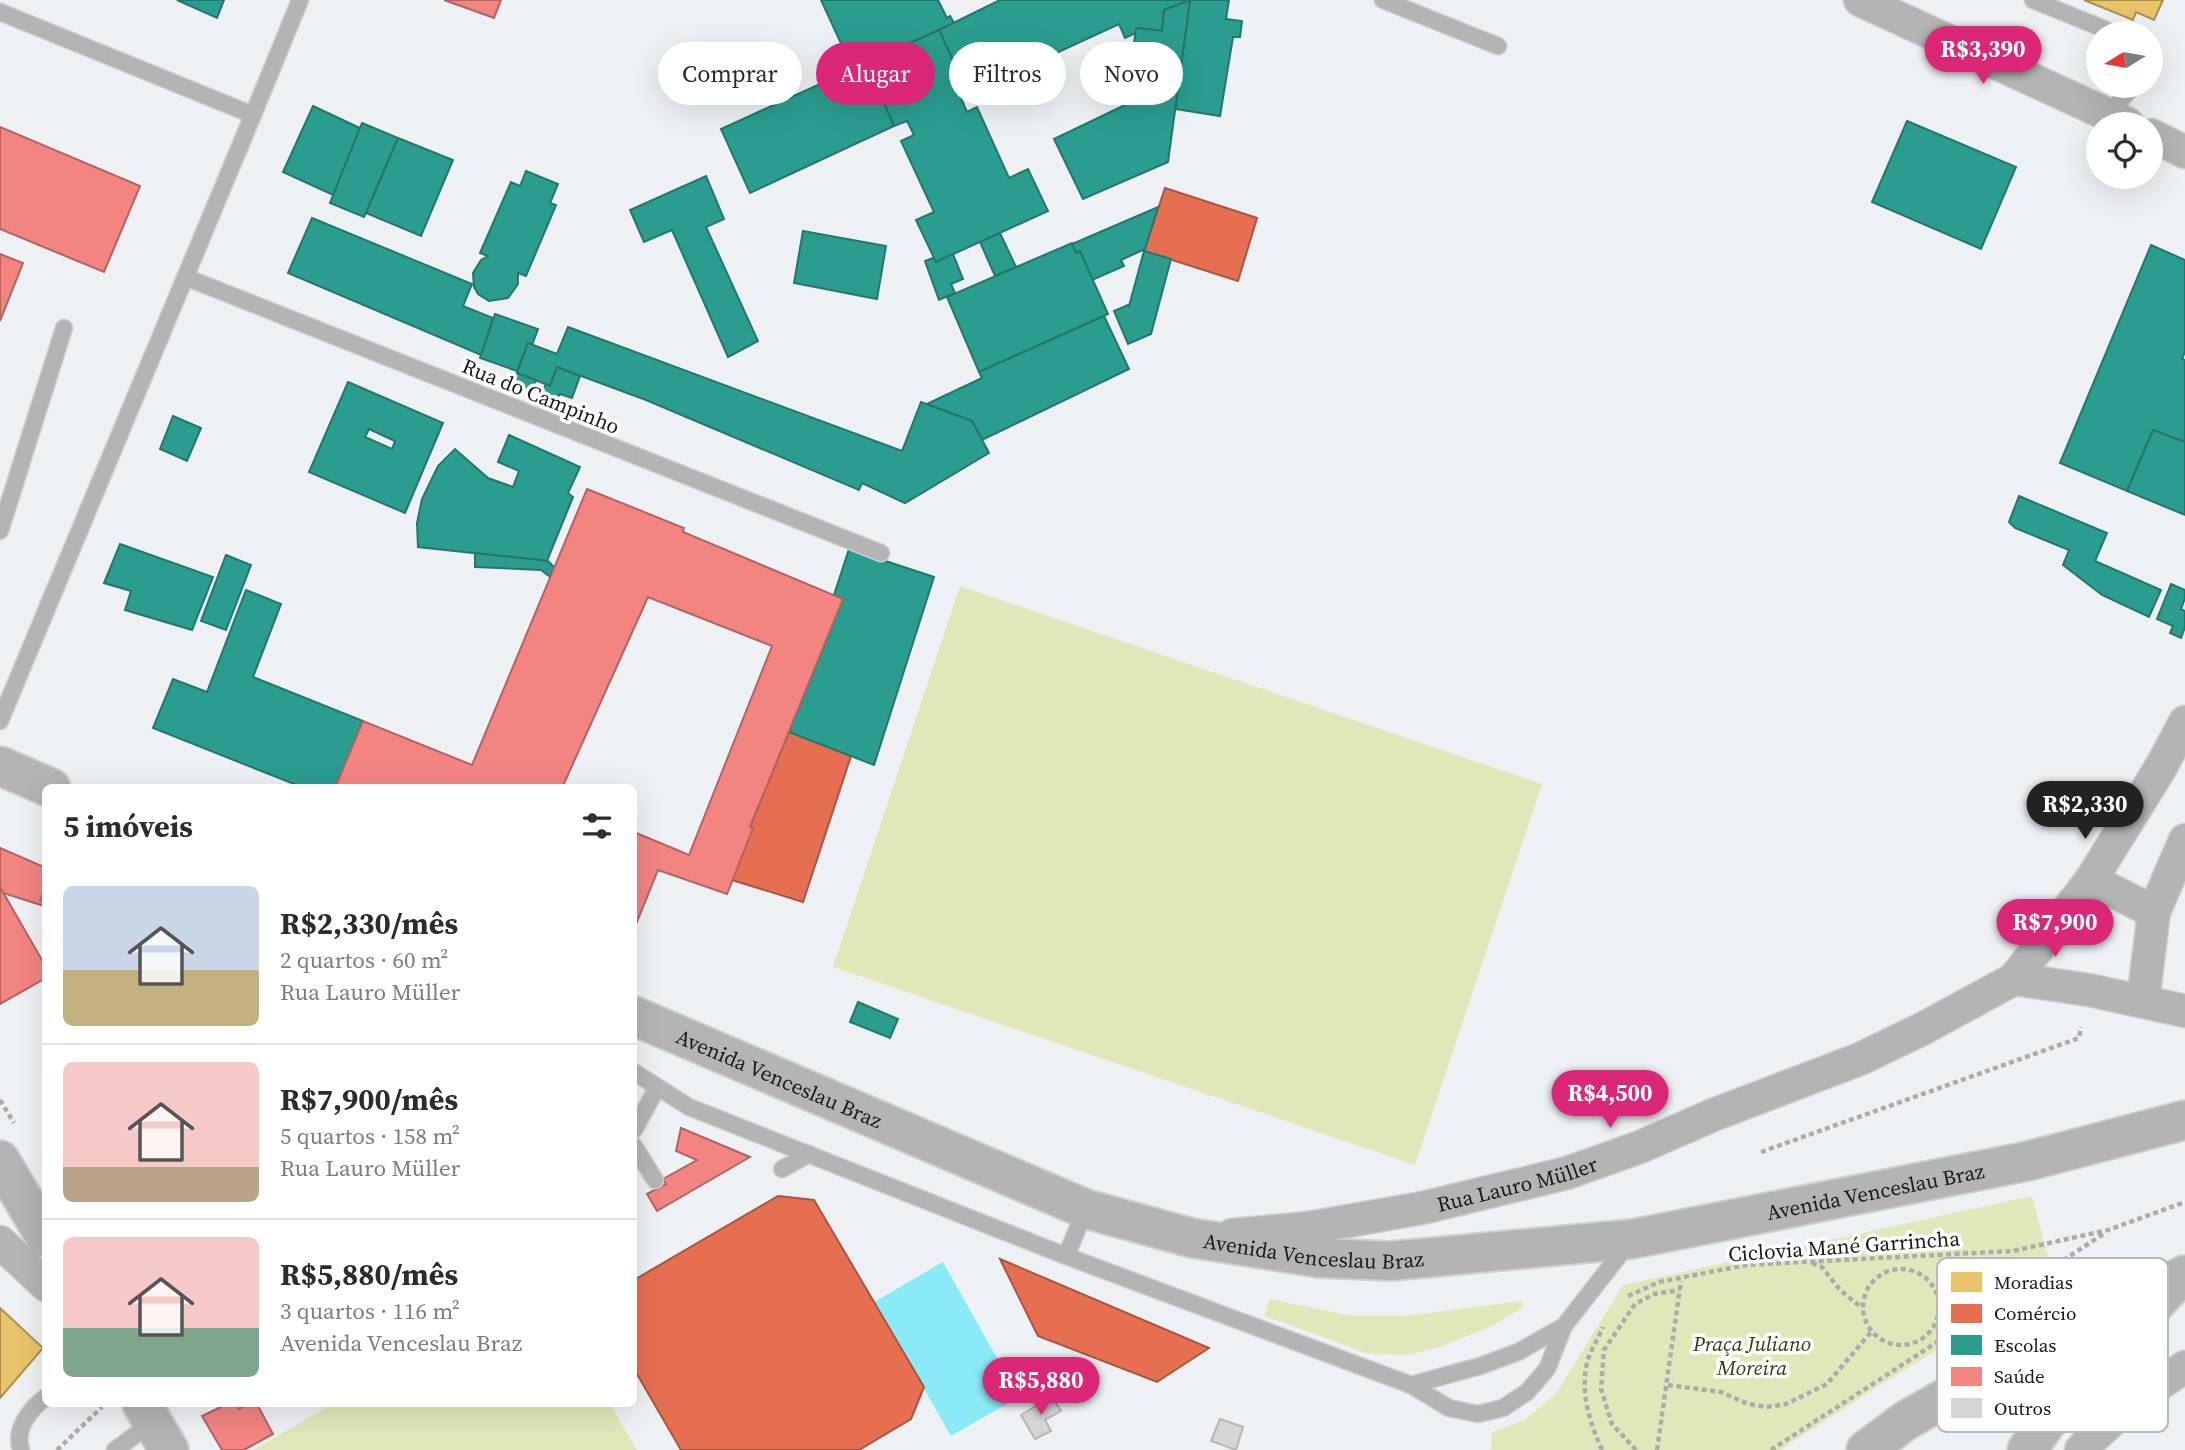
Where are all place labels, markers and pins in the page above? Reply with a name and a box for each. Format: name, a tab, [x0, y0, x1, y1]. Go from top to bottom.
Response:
pin: R$3,390	[1918, 27, 2048, 86]
pin: R$2,330	[2020, 782, 2150, 841]
pin: R$7,900	[1990, 900, 2120, 959]
pin: R$4,500	[1545, 1070, 1675, 1130]
pin: R$5,880	[976, 1358, 1106, 1417]

